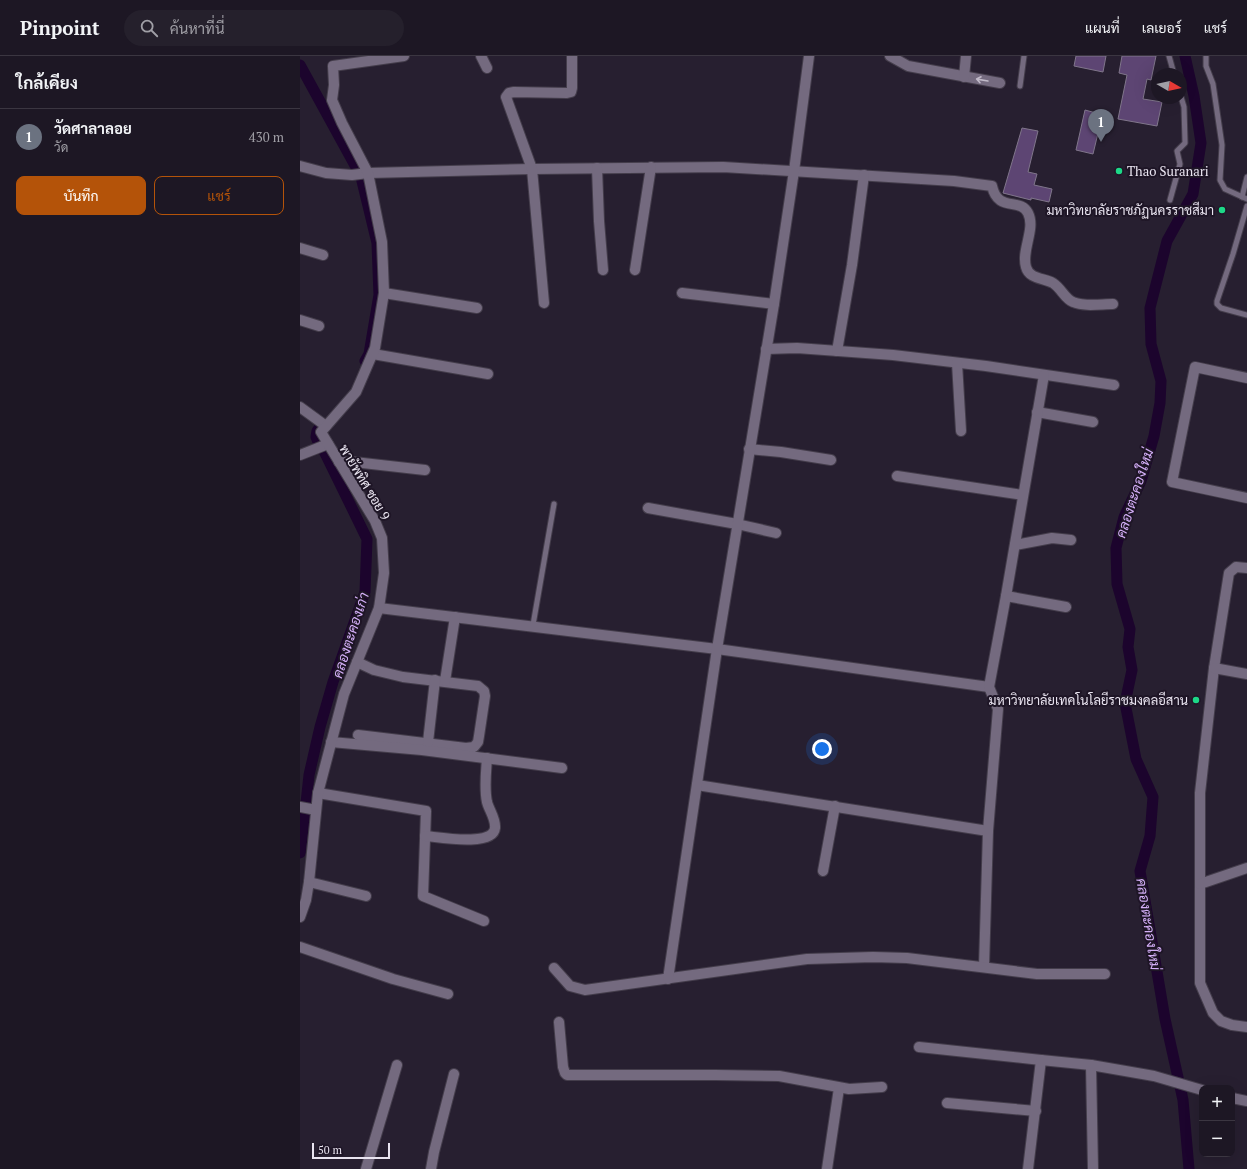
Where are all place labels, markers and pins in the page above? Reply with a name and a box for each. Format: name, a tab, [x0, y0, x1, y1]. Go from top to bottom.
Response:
pin: 1	[1088, 109, 1114, 142]
place label: Thao Suranari	[1127, 162, 1209, 180]
marker: Thao Suranari	[1114, 166, 1124, 176]
place label: มหาวิทยาลัยราชภัฏนครราชสีมา	[1046, 201, 1214, 219]
marker: มหาวิทยาลัยราชภัฏนครราชสีมา	[1217, 205, 1227, 215]
place label: มหาวิทยาลัยเทคโนโลยีราชมงคลอีสาน	[989, 691, 1188, 709]
marker: มหาวิทยาลัยเทคโนโลยีราชมงคลอีสาน	[1191, 695, 1201, 705]

